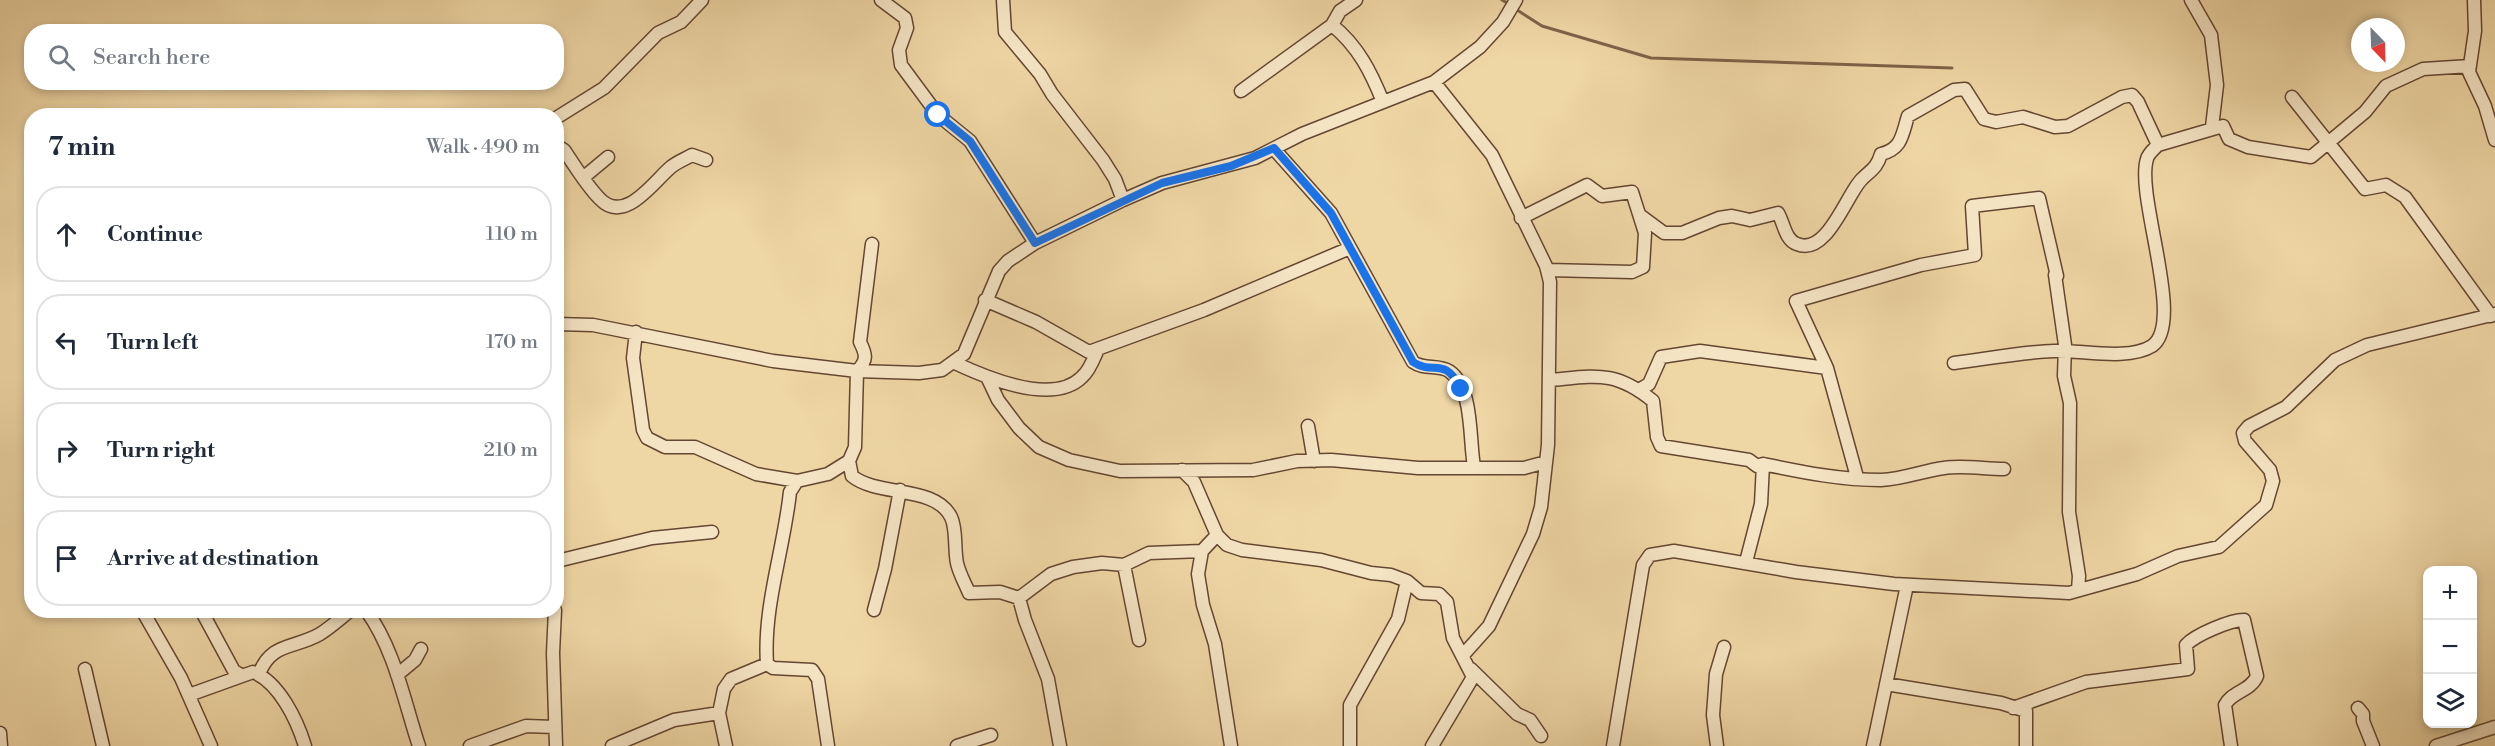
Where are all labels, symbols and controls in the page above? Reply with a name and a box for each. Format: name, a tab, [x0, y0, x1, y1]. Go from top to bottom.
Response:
north arrow	[2351, 18, 2405, 72]
search box	[24, 24, 564, 90]
icon: search	[45, 41, 78, 74]
text: Search here	[93, 44, 210, 71]
route start	[924, 101, 950, 127]
text: 7 min	[48, 131, 115, 163]
text: Walk · 490 m	[426, 135, 540, 160]
icon: ahead	[50, 218, 83, 251]
text: Continue	[107, 221, 203, 248]
text: 110 m	[486, 222, 538, 247]
icon: left	[50, 326, 83, 359]
text: Turn left	[107, 329, 198, 356]
text: 170 m	[486, 330, 538, 355]
route end	[1447, 375, 1473, 401]
icon: right	[50, 434, 83, 467]
text: Turn right	[107, 437, 215, 464]
text: 210 m	[483, 438, 538, 463]
icon: arrive	[50, 542, 83, 575]
text: Arrive at destination	[107, 545, 319, 572]
map controls	[2423, 566, 2477, 728]
button: +	[2423, 566, 2477, 620]
button: −	[2423, 620, 2477, 674]
button: layers	[2423, 674, 2477, 728]

